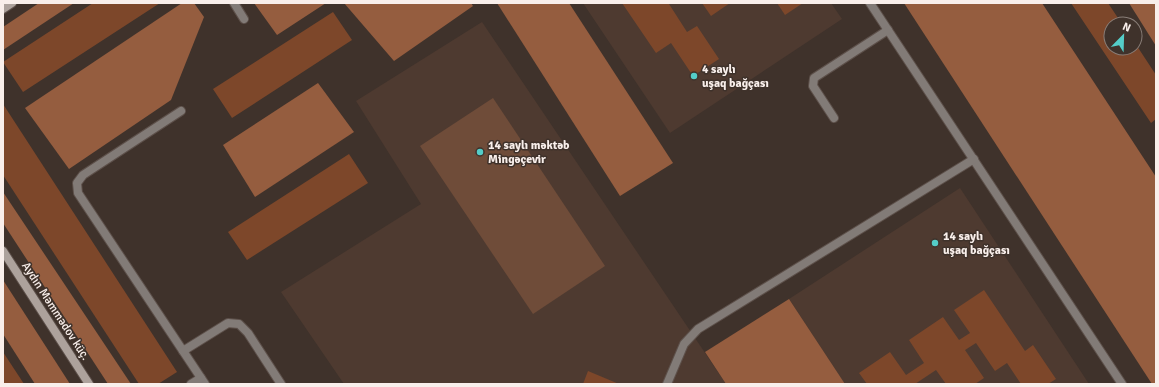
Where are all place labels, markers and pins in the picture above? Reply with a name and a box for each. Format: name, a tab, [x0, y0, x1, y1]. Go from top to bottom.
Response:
place label: 4 saylı uşaq bağçası	[702, 62, 769, 91]
marker: 4 saylı uşaq bağçası	[689, 71, 699, 81]
place label: 14 saylı məktəb Mingəçevir	[488, 138, 570, 167]
marker: 14 saylı məktəb Mingəçevir	[475, 147, 485, 157]
place label: 14 saylı uşaq bağçası	[943, 229, 1010, 258]
marker: 14 saylı uşaq bağçası	[930, 238, 940, 248]

